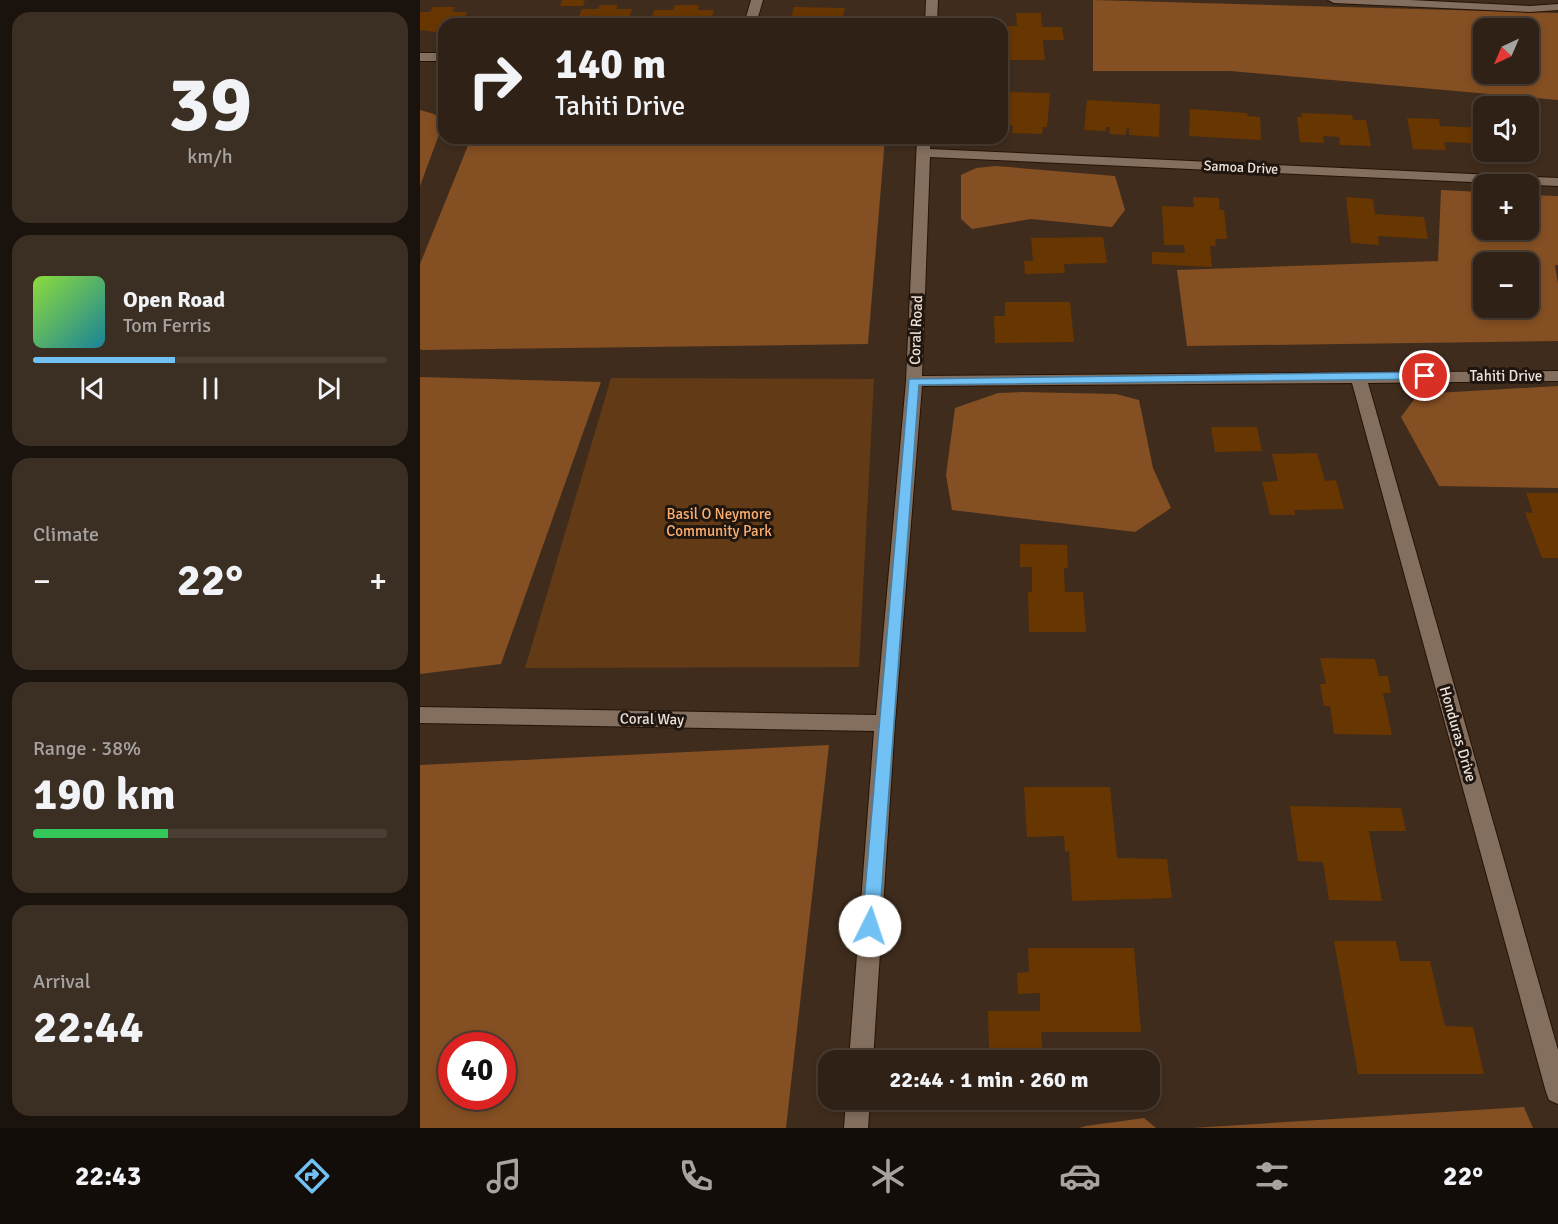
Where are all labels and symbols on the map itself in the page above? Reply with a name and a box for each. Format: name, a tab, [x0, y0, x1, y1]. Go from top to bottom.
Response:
north arrow	[1473, 18, 1539, 84]
street label: Samoa Drive	[1203, 157, 1279, 178]
street label: Coral Road	[906, 295, 926, 365]
pin	[1399, 350, 1450, 401]
street label: Tahiti Drive	[1470, 367, 1542, 385]
park label: Basil O Neymore Community Park	[666, 505, 772, 540]
street label: Honduras Drive	[1436, 684, 1480, 784]
street label: Coral Way	[620, 709, 684, 729]
position arrow	[838, 894, 902, 958]
speed limit sign: 40	[438, 1032, 516, 1110]

